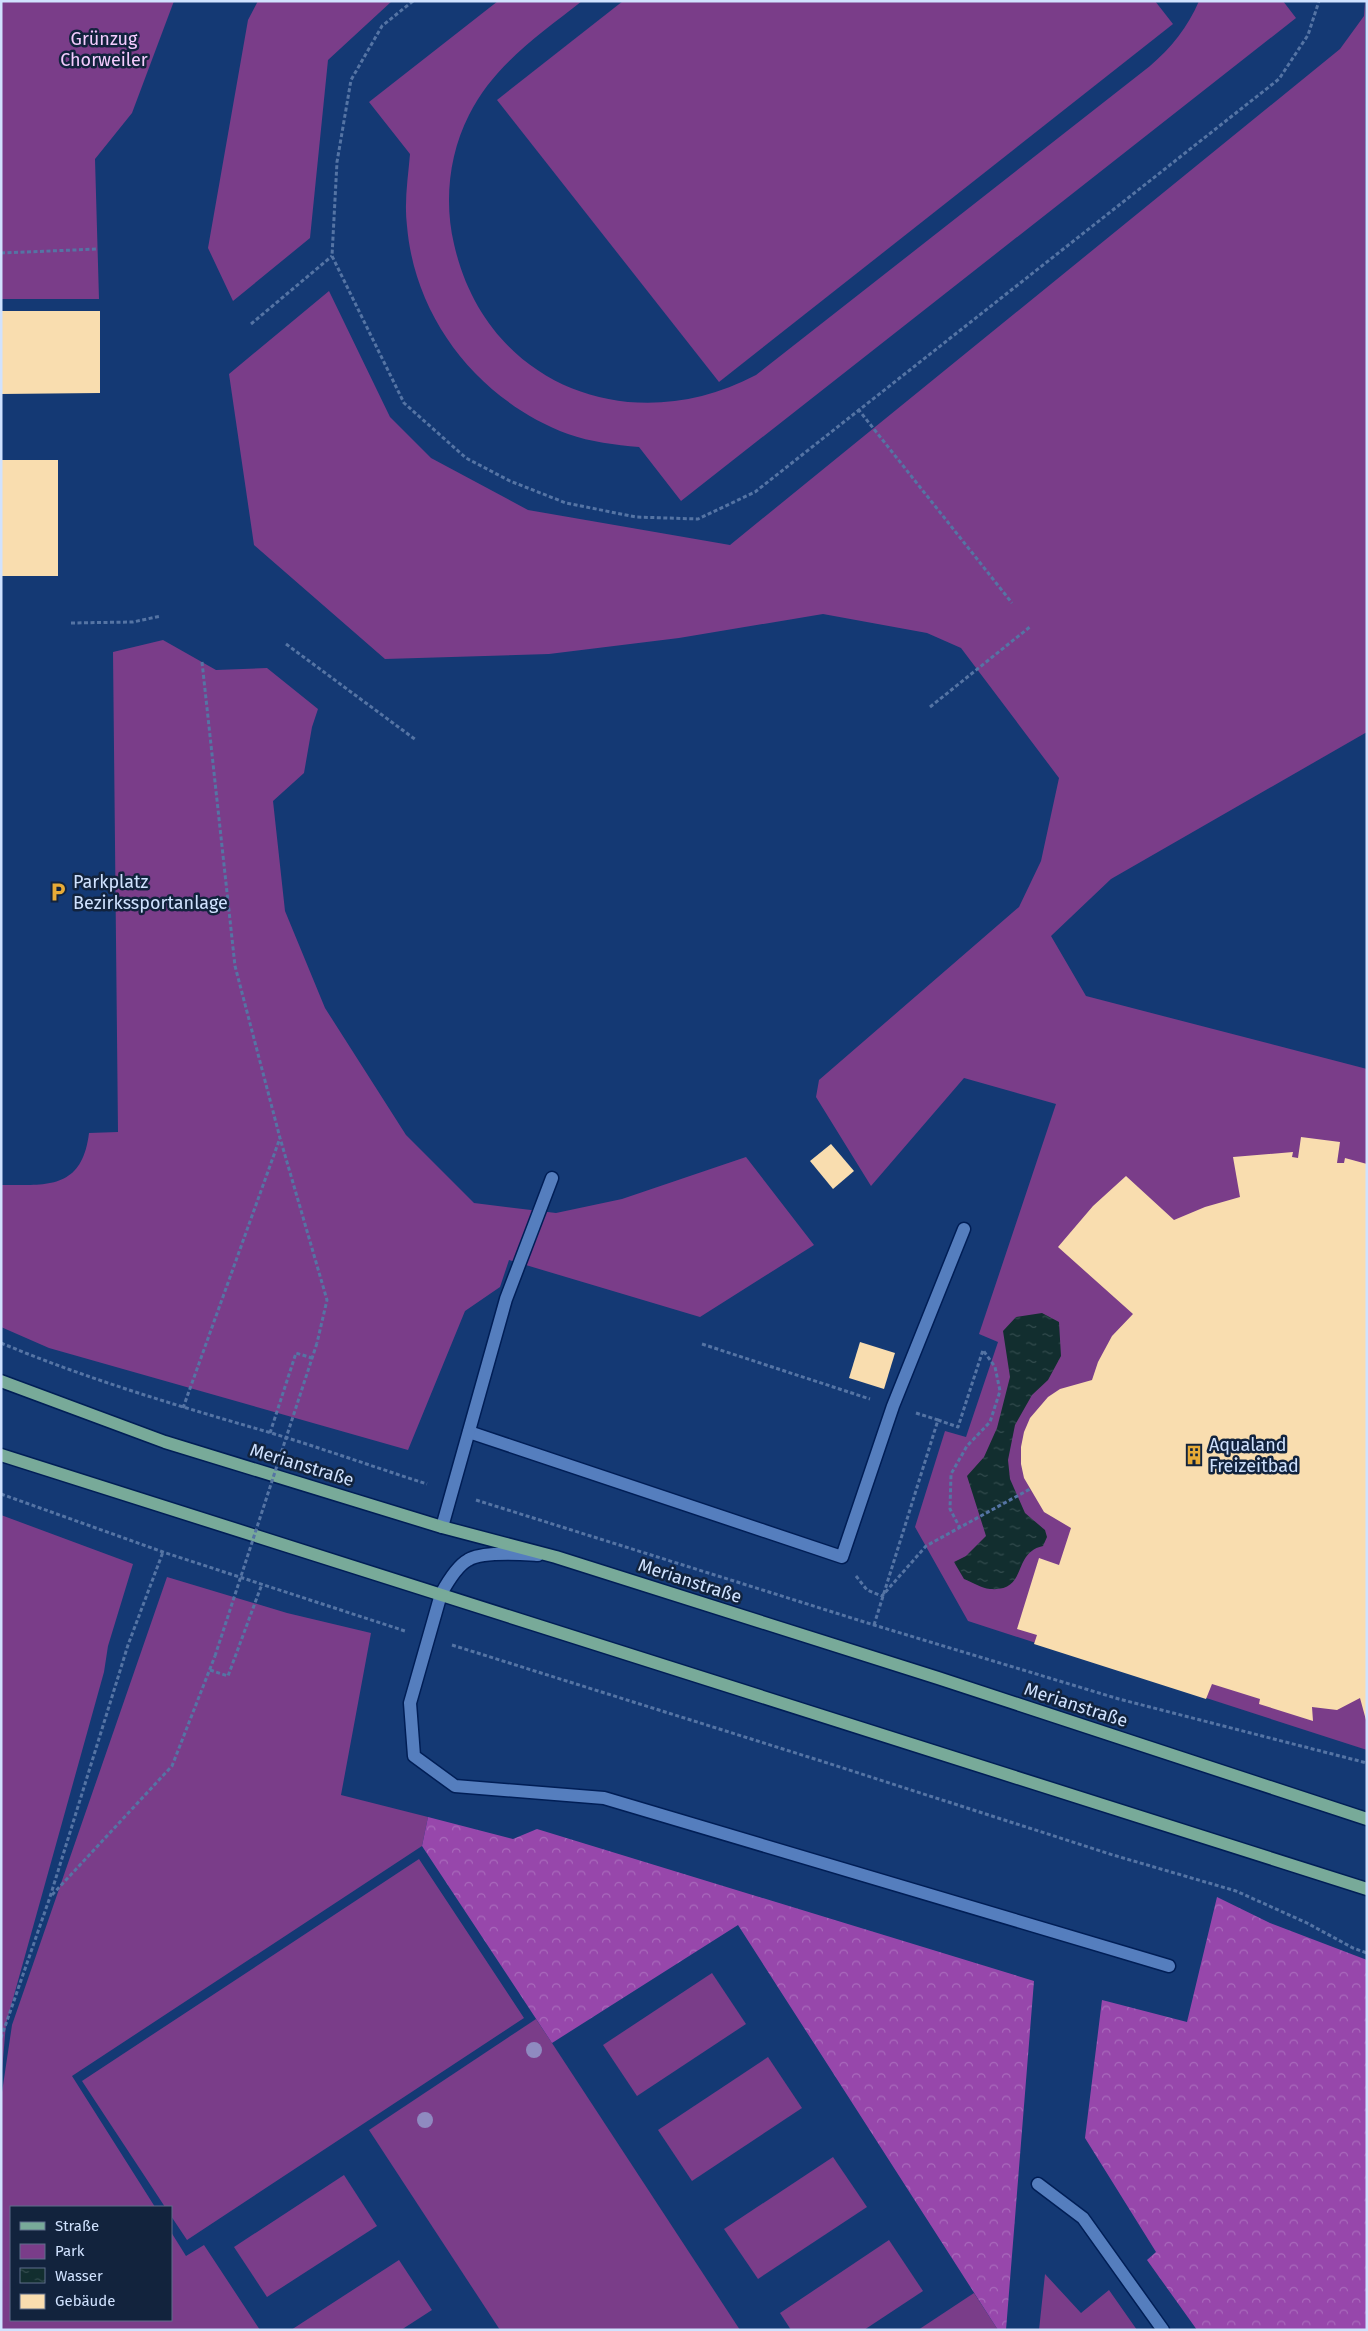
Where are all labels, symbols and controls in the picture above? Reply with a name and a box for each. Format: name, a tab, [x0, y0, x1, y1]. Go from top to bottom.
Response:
park label: Grünzug Chorweiler	[60, 28, 148, 71]
place label: Parkplatz Bezirkssportanlage	[73, 871, 228, 914]
parking icon: Parkplatz Bezirkssportanlage	[47, 881, 69, 903]
place label: Aqualand Freizeitbad	[1209, 1434, 1299, 1477]
street label: Merianstraße	[247, 1439, 357, 1491]
building icon: Aqualand Freizeitbad	[1183, 1444, 1205, 1466]
street label: Merianstraße	[635, 1554, 745, 1608]
street label: Merianstraße	[1021, 1678, 1131, 1732]
legend	[10, 2206, 172, 2321]
text: Straße	[55, 2217, 99, 2235]
text: Park	[55, 2242, 85, 2260]
text: Wasser	[55, 2267, 103, 2285]
text: Gebäude	[55, 2292, 115, 2310]

